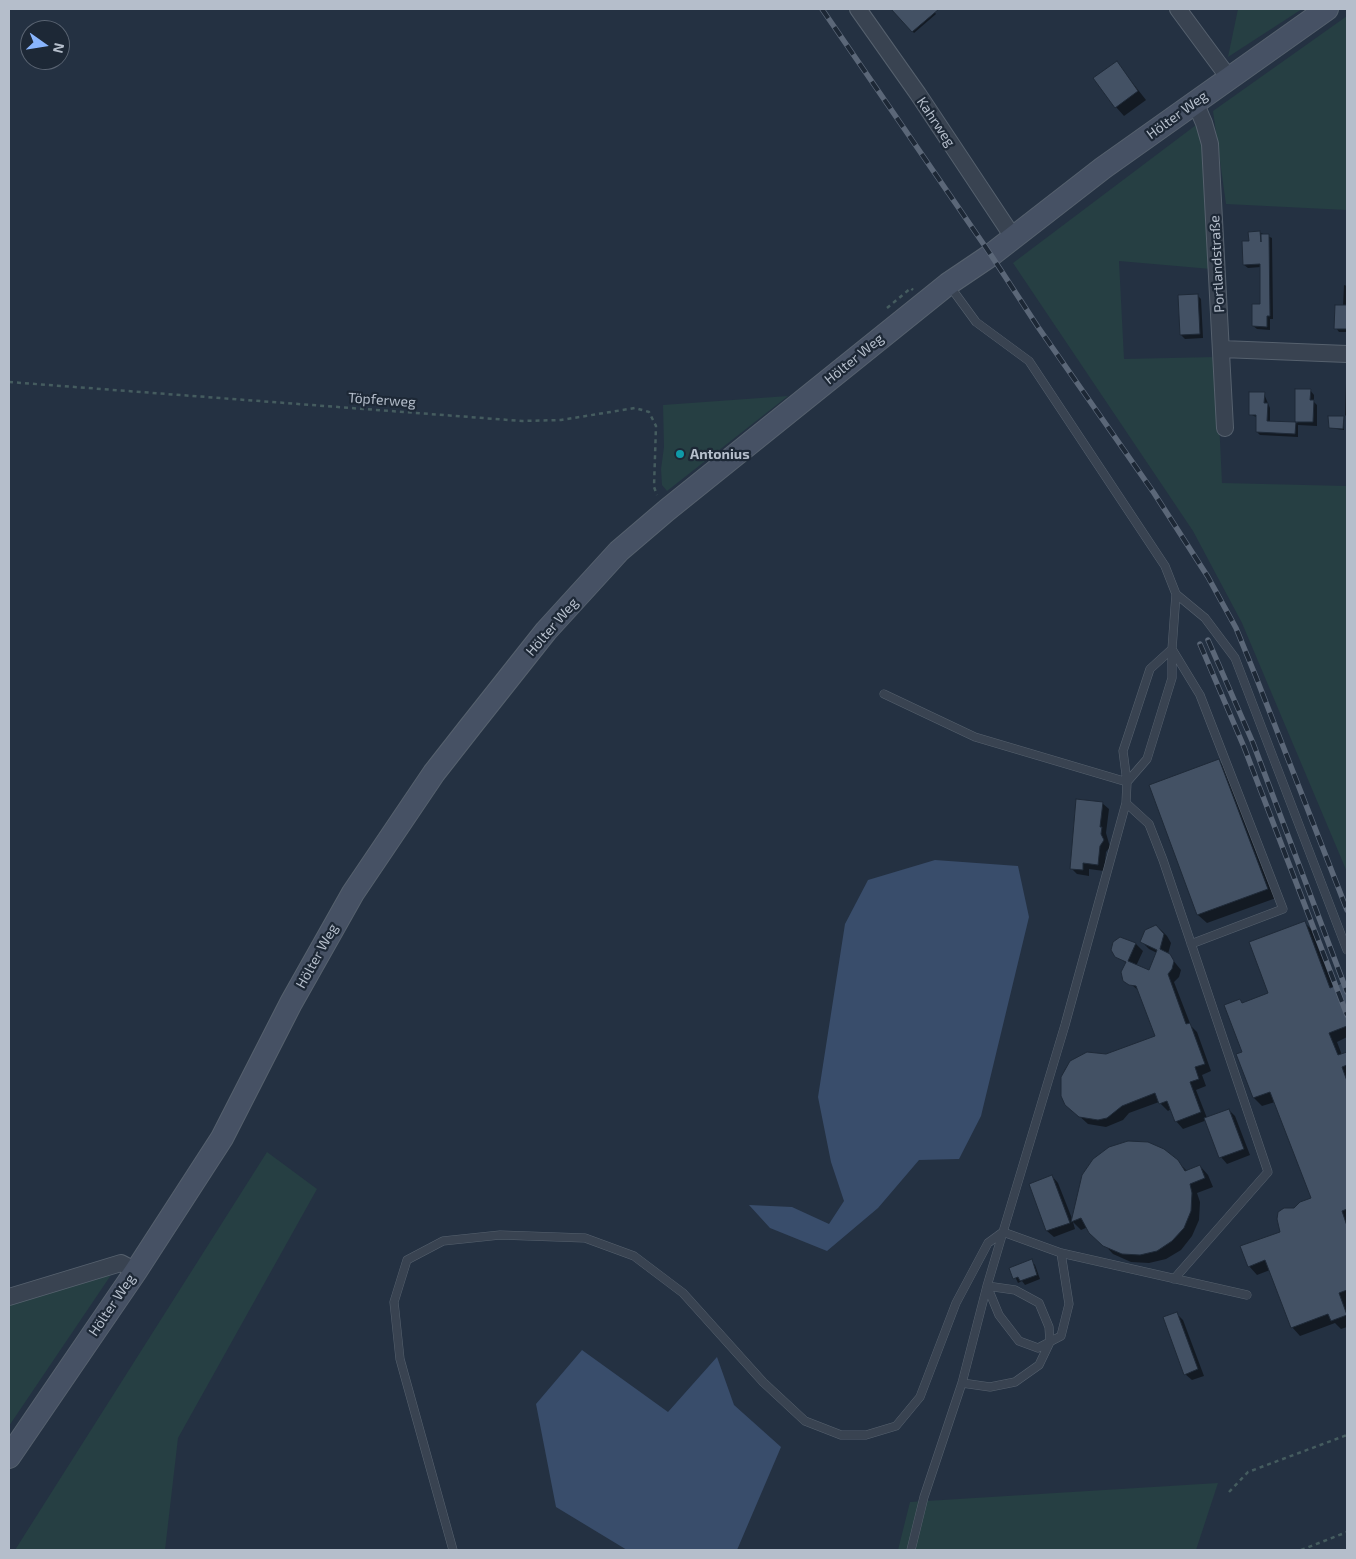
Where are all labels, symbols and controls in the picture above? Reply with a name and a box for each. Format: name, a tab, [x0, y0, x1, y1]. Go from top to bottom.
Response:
north arrow	[20, 20, 70, 70]
text: N	[50, 41, 69, 55]
street label: Hölter Weg	[1143, 87, 1211, 143]
street label: Kahrweg	[913, 94, 959, 150]
street label: Portlandstraße	[1206, 215, 1228, 313]
street label: Hölter Weg	[821, 330, 887, 388]
street label: Töpferweg	[348, 389, 416, 411]
place label: Antonius	[690, 446, 750, 462]
marker: Antonius	[674, 448, 686, 460]
street label: Hölter Weg	[522, 595, 582, 659]
street label: Hölter Weg	[292, 921, 342, 991]
street label: Hölter Weg	[85, 1271, 139, 1339]

